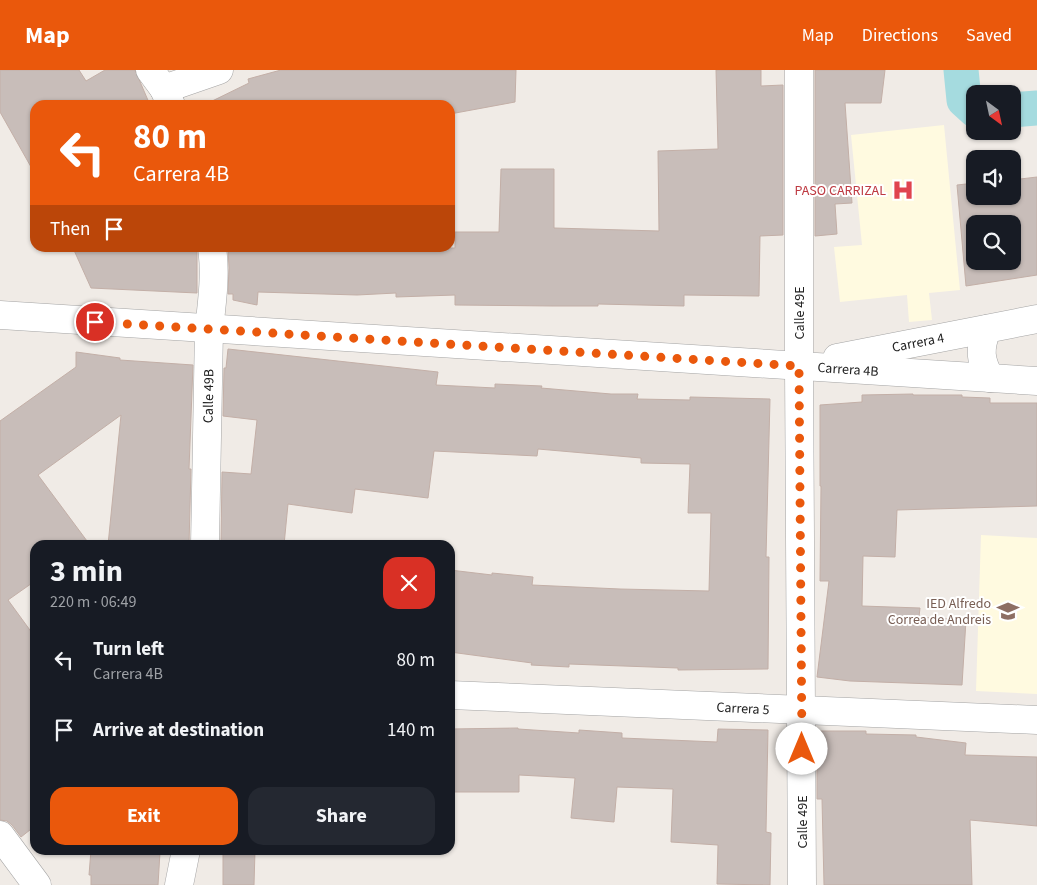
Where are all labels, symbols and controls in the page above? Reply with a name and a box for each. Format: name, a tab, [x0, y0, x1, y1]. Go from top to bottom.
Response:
text: Map	[25, 18, 70, 53]
text: Map	[802, 23, 834, 48]
text: Directions	[862, 23, 938, 48]
text: Saved	[966, 23, 1012, 48]
north arrow	[966, 85, 1021, 140]
map controls	[966, 85, 1021, 270]
text: 80 m	[133, 112, 207, 162]
icon: left	[50, 120, 115, 185]
button: sound	[966, 150, 1021, 205]
text: Carrera 4B	[133, 158, 229, 190]
hospital icon: PASO CARRIZAL	[890, 177, 916, 203]
place label: PASO CARRIZAL	[794, 181, 886, 201]
icon: arrive	[100, 215, 128, 243]
button: search	[966, 215, 1021, 270]
text: Then	[50, 216, 90, 243]
street label: Calle 49E	[790, 286, 810, 340]
pin	[74, 301, 116, 343]
icon: arrive	[81, 308, 109, 336]
street label: Carrera 4	[890, 328, 946, 358]
street label: Carrera 4B	[817, 358, 879, 382]
street label: Calle 49B	[199, 369, 219, 423]
text: 3 min	[50, 550, 123, 593]
button: close	[383, 557, 435, 609]
text: 220 m · 06:49	[50, 591, 137, 613]
place label: IED Alfredo Correa de Andreis	[888, 594, 991, 630]
school or university icon: IED Alfredo Correa de Andreis	[995, 598, 1021, 624]
text: Turn left	[93, 636, 164, 663]
icon: left	[50, 646, 78, 674]
text: 80 m	[397, 647, 435, 674]
text: Carrera 4B	[93, 663, 163, 685]
street label: Carrera 5	[716, 698, 770, 720]
icon: arrive	[50, 716, 78, 744]
text: Arrive at destination	[93, 717, 264, 744]
text: 140 m	[387, 717, 435, 744]
position arrow	[775, 722, 827, 774]
button: Exit	[50, 787, 238, 845]
button: Share	[248, 787, 435, 845]
street label: Calle 49E	[793, 795, 813, 849]

